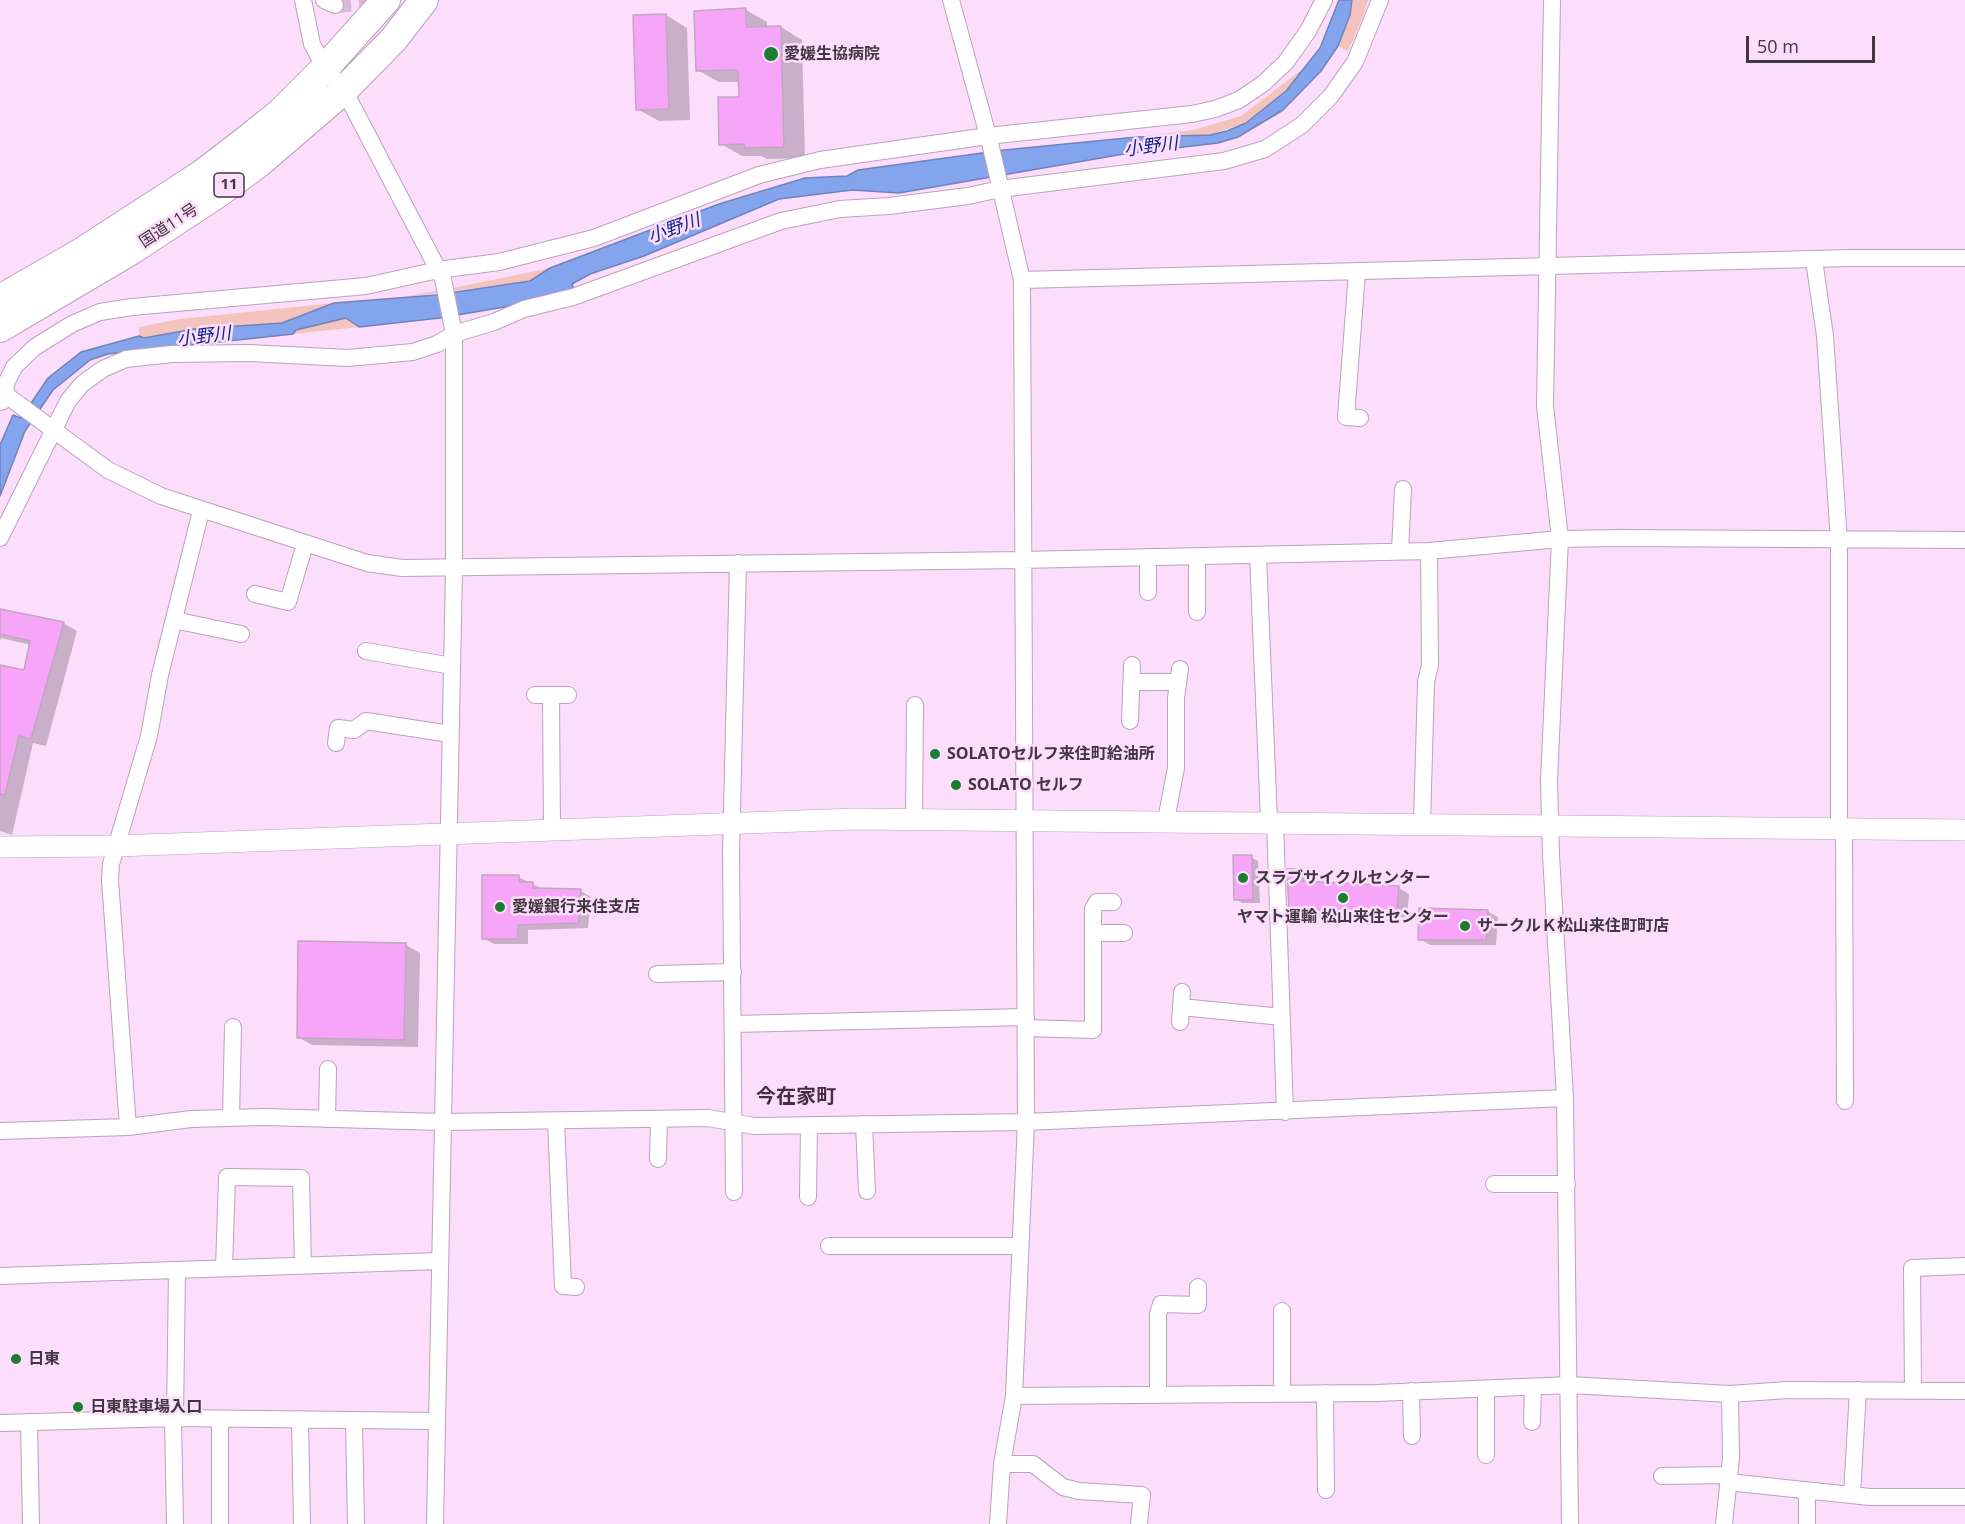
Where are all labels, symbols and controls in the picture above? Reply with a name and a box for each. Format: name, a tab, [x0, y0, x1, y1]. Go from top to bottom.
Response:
scale bar	[1749, 24, 1878, 62]
text: 50 m	[1757, 34, 1799, 58]
place label: 愛媛生協病院	[784, 44, 880, 64]
marker: 愛媛生協病院	[762, 45, 780, 63]
water label: 小野川	[1123, 133, 1179, 161]
road number: 11	[214, 173, 244, 197]
street label: 国道11号	[136, 200, 202, 252]
water label: 小野川	[645, 210, 703, 248]
water label: 小野川	[176, 323, 232, 351]
place label: SOLATOセルフ来住町給油所	[947, 744, 1155, 764]
marker: SOLATOセルフ来住町給油所	[928, 747, 942, 761]
place label: SOLATO セルフ	[968, 775, 1084, 795]
marker: SOLATO セルフ	[949, 778, 963, 792]
place label: スラブサイクルセンター	[1255, 868, 1431, 888]
marker: スラブサイクルセンター	[1236, 871, 1250, 885]
marker: ヤマト運輸 松山来住センター	[1336, 891, 1350, 905]
place label: 愛媛銀行来住支店	[512, 897, 640, 917]
marker: 愛媛銀行来住支店	[493, 900, 507, 914]
place label: ヤマト運輸 松山来住センター	[1237, 907, 1449, 927]
place label: サークルＫ松山来住町町店	[1477, 916, 1669, 936]
marker: サークルＫ松山来住町町店	[1458, 919, 1472, 933]
district label: 今在家町	[756, 1085, 836, 1109]
place label: 日東	[28, 1349, 60, 1369]
marker: 日東	[9, 1352, 23, 1366]
place label: 日東駐車場入口	[90, 1397, 202, 1417]
marker: 日東駐車場入口	[71, 1400, 85, 1414]

